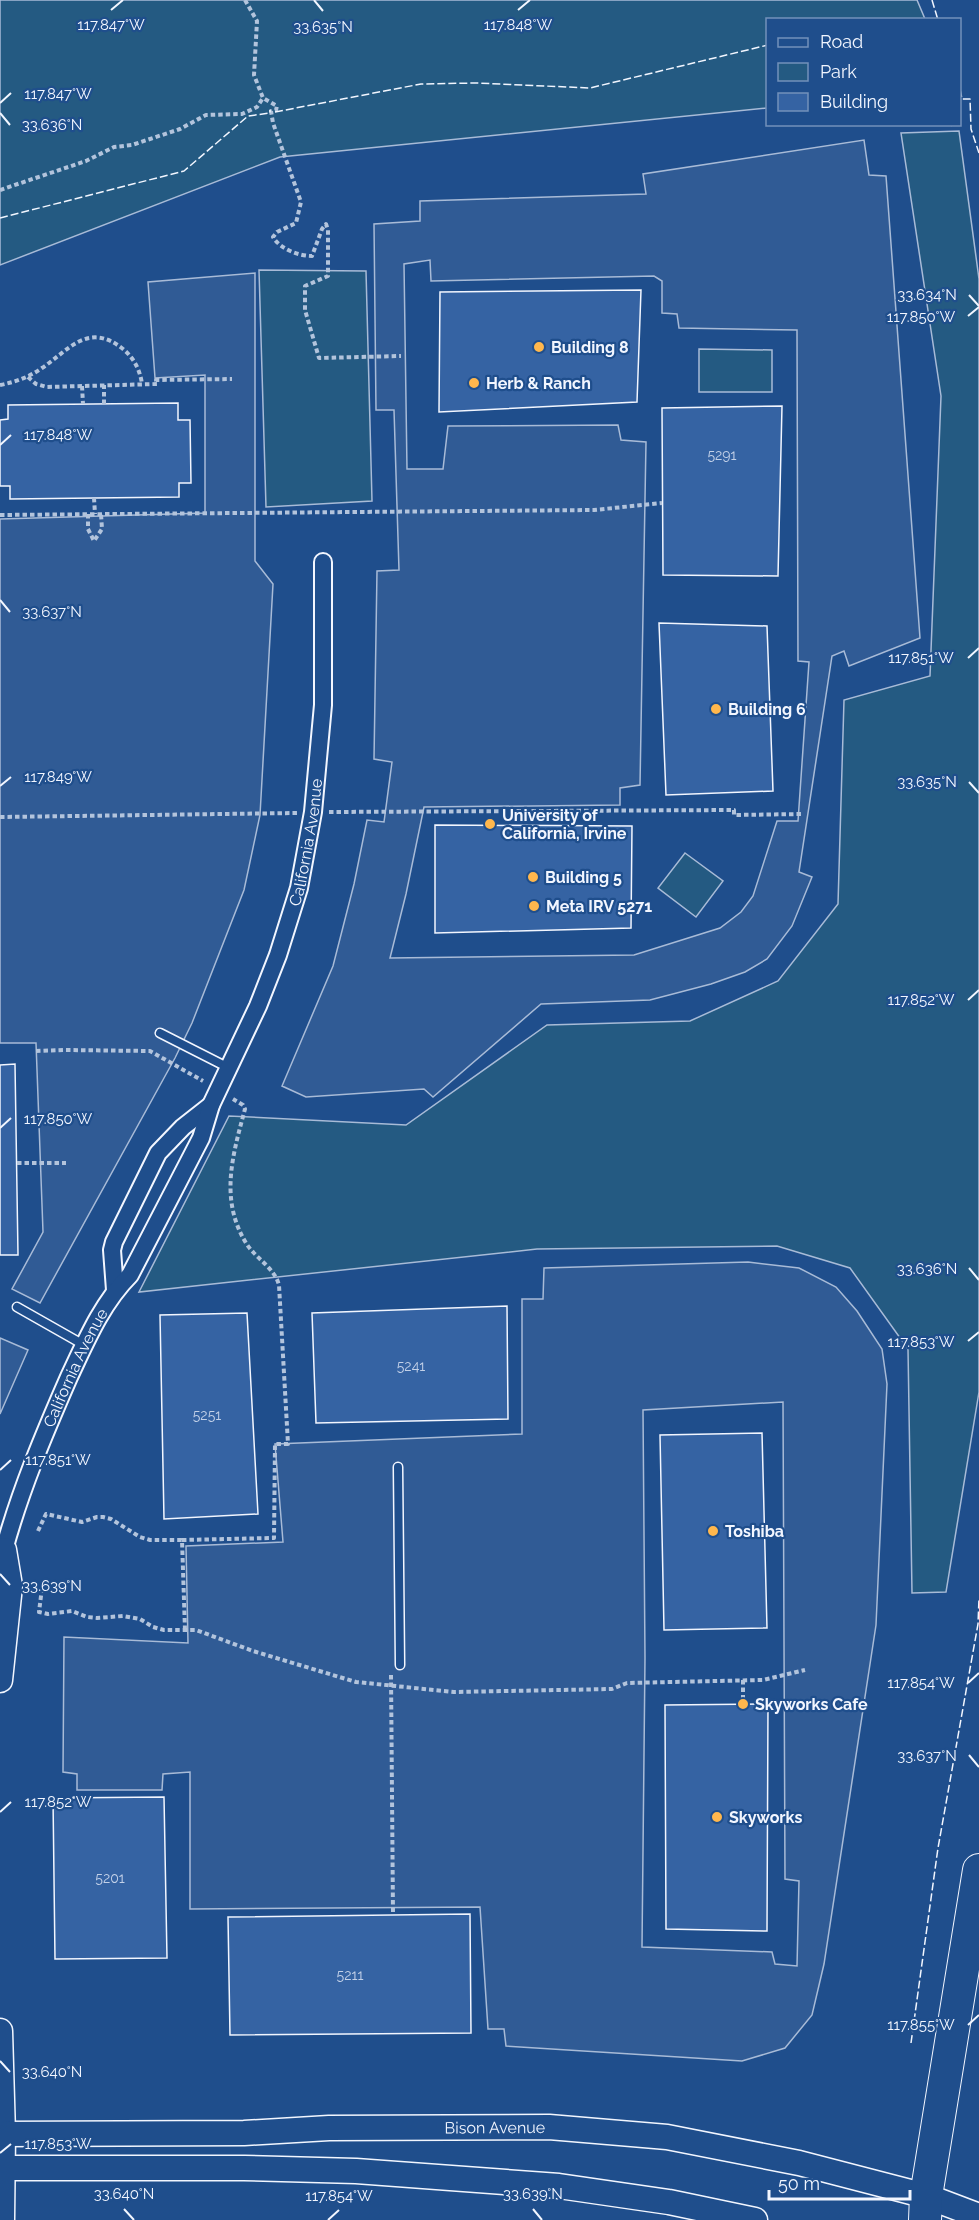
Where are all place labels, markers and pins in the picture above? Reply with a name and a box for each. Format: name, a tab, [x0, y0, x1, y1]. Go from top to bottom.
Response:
place label: Building 8	[551, 338, 629, 357]
marker: Building 8	[532, 340, 546, 354]
place label: Herb & Ranch	[486, 374, 591, 393]
marker: Herb & Ranch	[467, 376, 481, 390]
place label: Building 6	[728, 700, 806, 719]
marker: Building 6	[709, 702, 723, 716]
place label: University of California, Irvine	[502, 806, 627, 843]
marker: University of California, Irvine	[483, 817, 497, 831]
place label: Building 5	[545, 868, 622, 887]
marker: Building 5	[526, 870, 540, 884]
place label: Meta IRV 5271	[546, 897, 652, 916]
marker: Meta IRV 5271	[527, 899, 541, 913]
place label: Toshiba	[725, 1522, 784, 1541]
marker: Toshiba	[706, 1524, 720, 1538]
place label: Skyworks Cafe	[755, 1695, 868, 1714]
marker: Skyworks Cafe	[736, 1697, 750, 1711]
place label: Skyworks	[729, 1808, 802, 1827]
marker: Skyworks	[710, 1810, 724, 1824]

